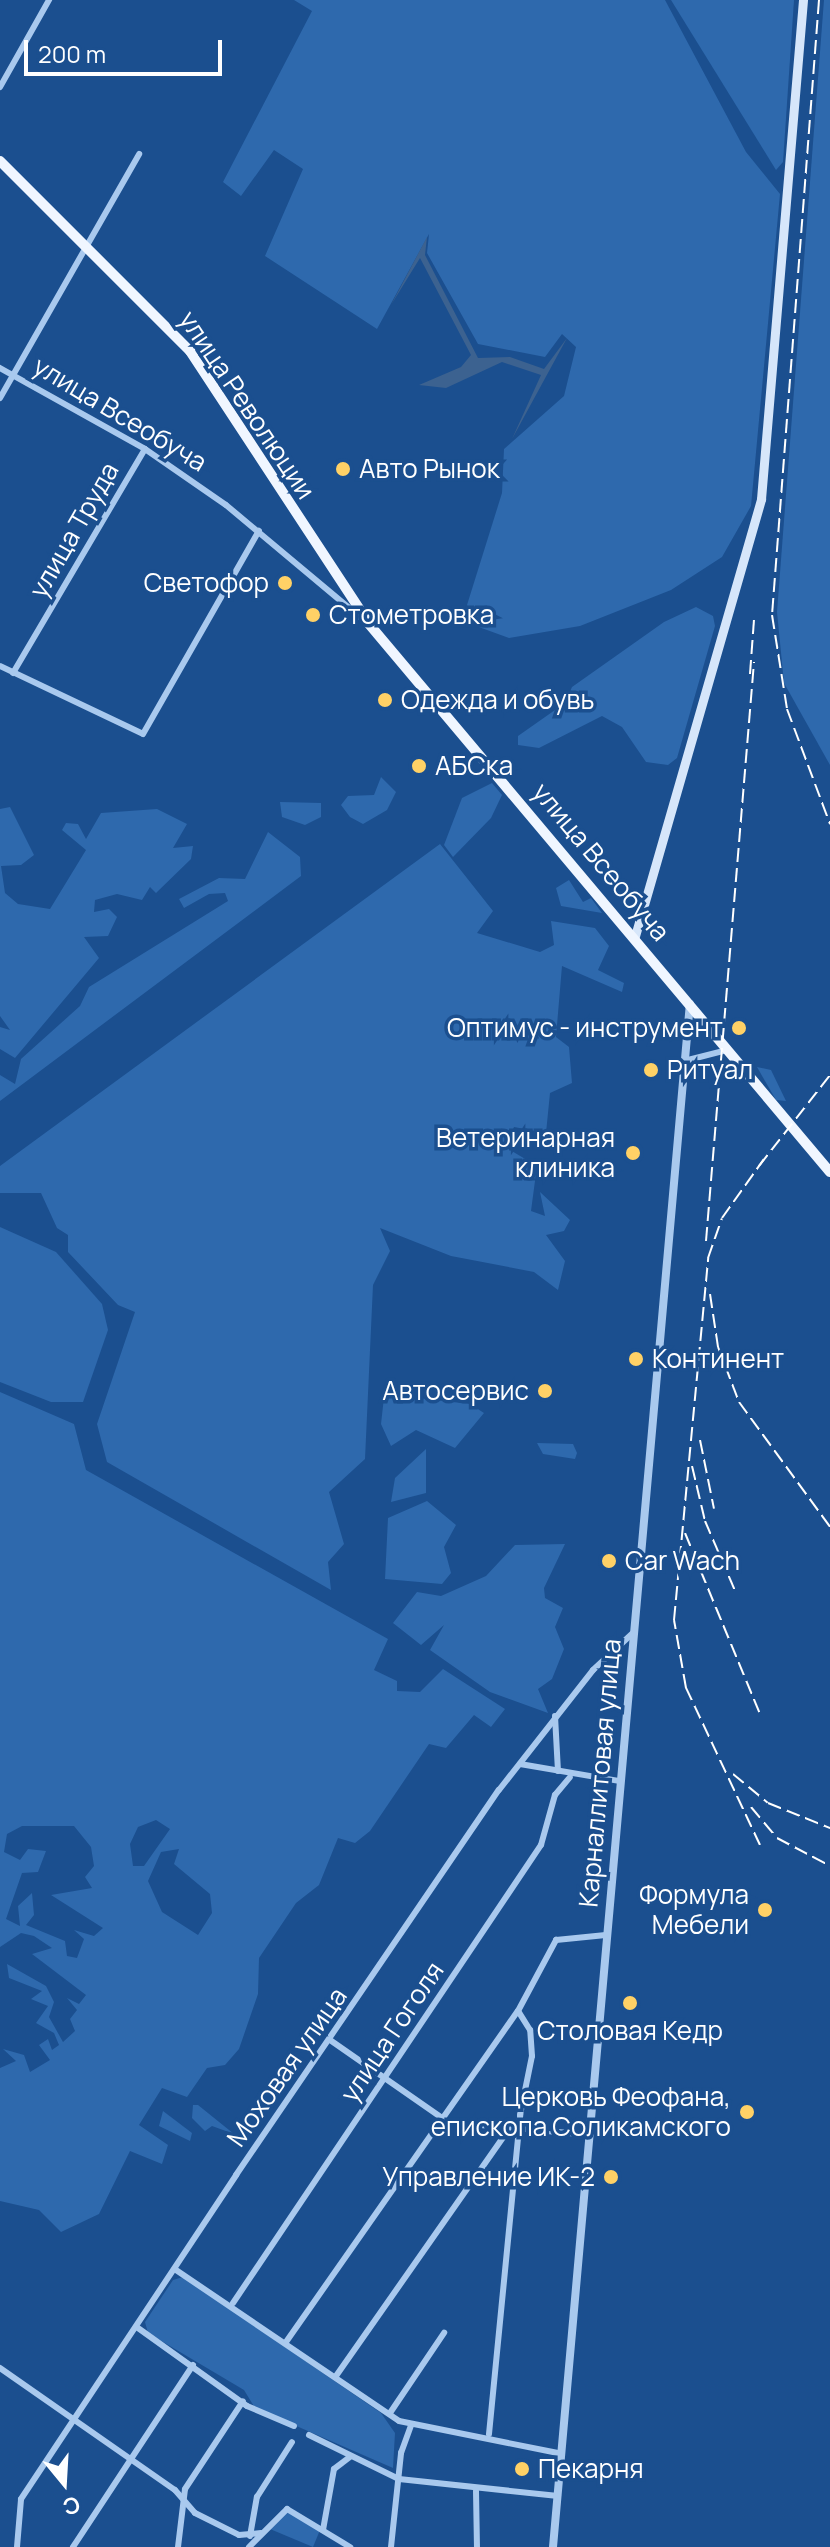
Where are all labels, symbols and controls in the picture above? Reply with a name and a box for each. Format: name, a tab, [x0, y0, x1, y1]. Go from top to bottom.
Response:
scale bar	[28, 24, 226, 74]
text: 200 m	[38, 37, 106, 70]
street label: улица Революции	[173, 305, 321, 505]
street label: улица Всеобуча	[28, 350, 212, 478]
place label: Авто Рынок	[359, 453, 500, 485]
street label: улица Труда	[23, 457, 125, 603]
marker: Авто Рынок	[334, 460, 352, 478]
place label: Светофор	[144, 567, 269, 599]
marker: Светофор	[276, 574, 294, 592]
place label: Стометровка	[329, 599, 494, 631]
marker: Стометровка	[304, 606, 322, 624]
place label: Одежда и обувь	[401, 684, 594, 716]
marker: Одежда и обувь	[376, 691, 394, 709]
place label: АБСка	[435, 750, 513, 782]
marker: АБСка	[410, 757, 428, 775]
street label: улица Всеобуча	[526, 777, 676, 947]
place label: Оптимус - инструмент	[447, 1012, 723, 1044]
marker: Оптимус - инструмент	[730, 1019, 748, 1037]
place label: Ритуал	[667, 1054, 753, 1086]
marker: Ритуал	[642, 1061, 660, 1079]
place label: Ветеринарная клиника	[436, 1122, 615, 1184]
marker: Ветеринарная клиника	[622, 1142, 644, 1164]
place label: Континент	[652, 1343, 784, 1375]
marker: Континент	[627, 1350, 645, 1368]
place label: Автосервис	[382, 1375, 529, 1407]
marker: Автосервис	[536, 1382, 554, 1400]
place label: Car Wach	[625, 1545, 740, 1577]
marker: Car Wach	[600, 1552, 618, 1570]
street label: Карналлитовая улица	[573, 1637, 627, 1909]
place label: Формула Мебели	[639, 1879, 749, 1940]
marker: Формула Мебели	[756, 1901, 774, 1919]
street label: улица Гоголя	[334, 1956, 450, 2108]
street label: Моховая улица	[221, 1981, 353, 2153]
marker: Столовая Кедр	[621, 1994, 639, 2012]
place label: Столовая Кедр	[537, 2015, 723, 2047]
place label: Церковь Феофана, епископа Соликамского	[431, 2081, 731, 2142]
marker: Церковь Феофана, епископа Соликамского	[738, 2103, 756, 2121]
place label: Управление ИК-2	[382, 2161, 595, 2193]
marker: Управление ИК-2	[602, 2168, 620, 2186]
north arrow	[24, 2443, 104, 2523]
place label: Пекарня	[538, 2453, 644, 2485]
marker: Пекарня	[513, 2460, 531, 2478]
text: С	[59, 2489, 84, 2523]

